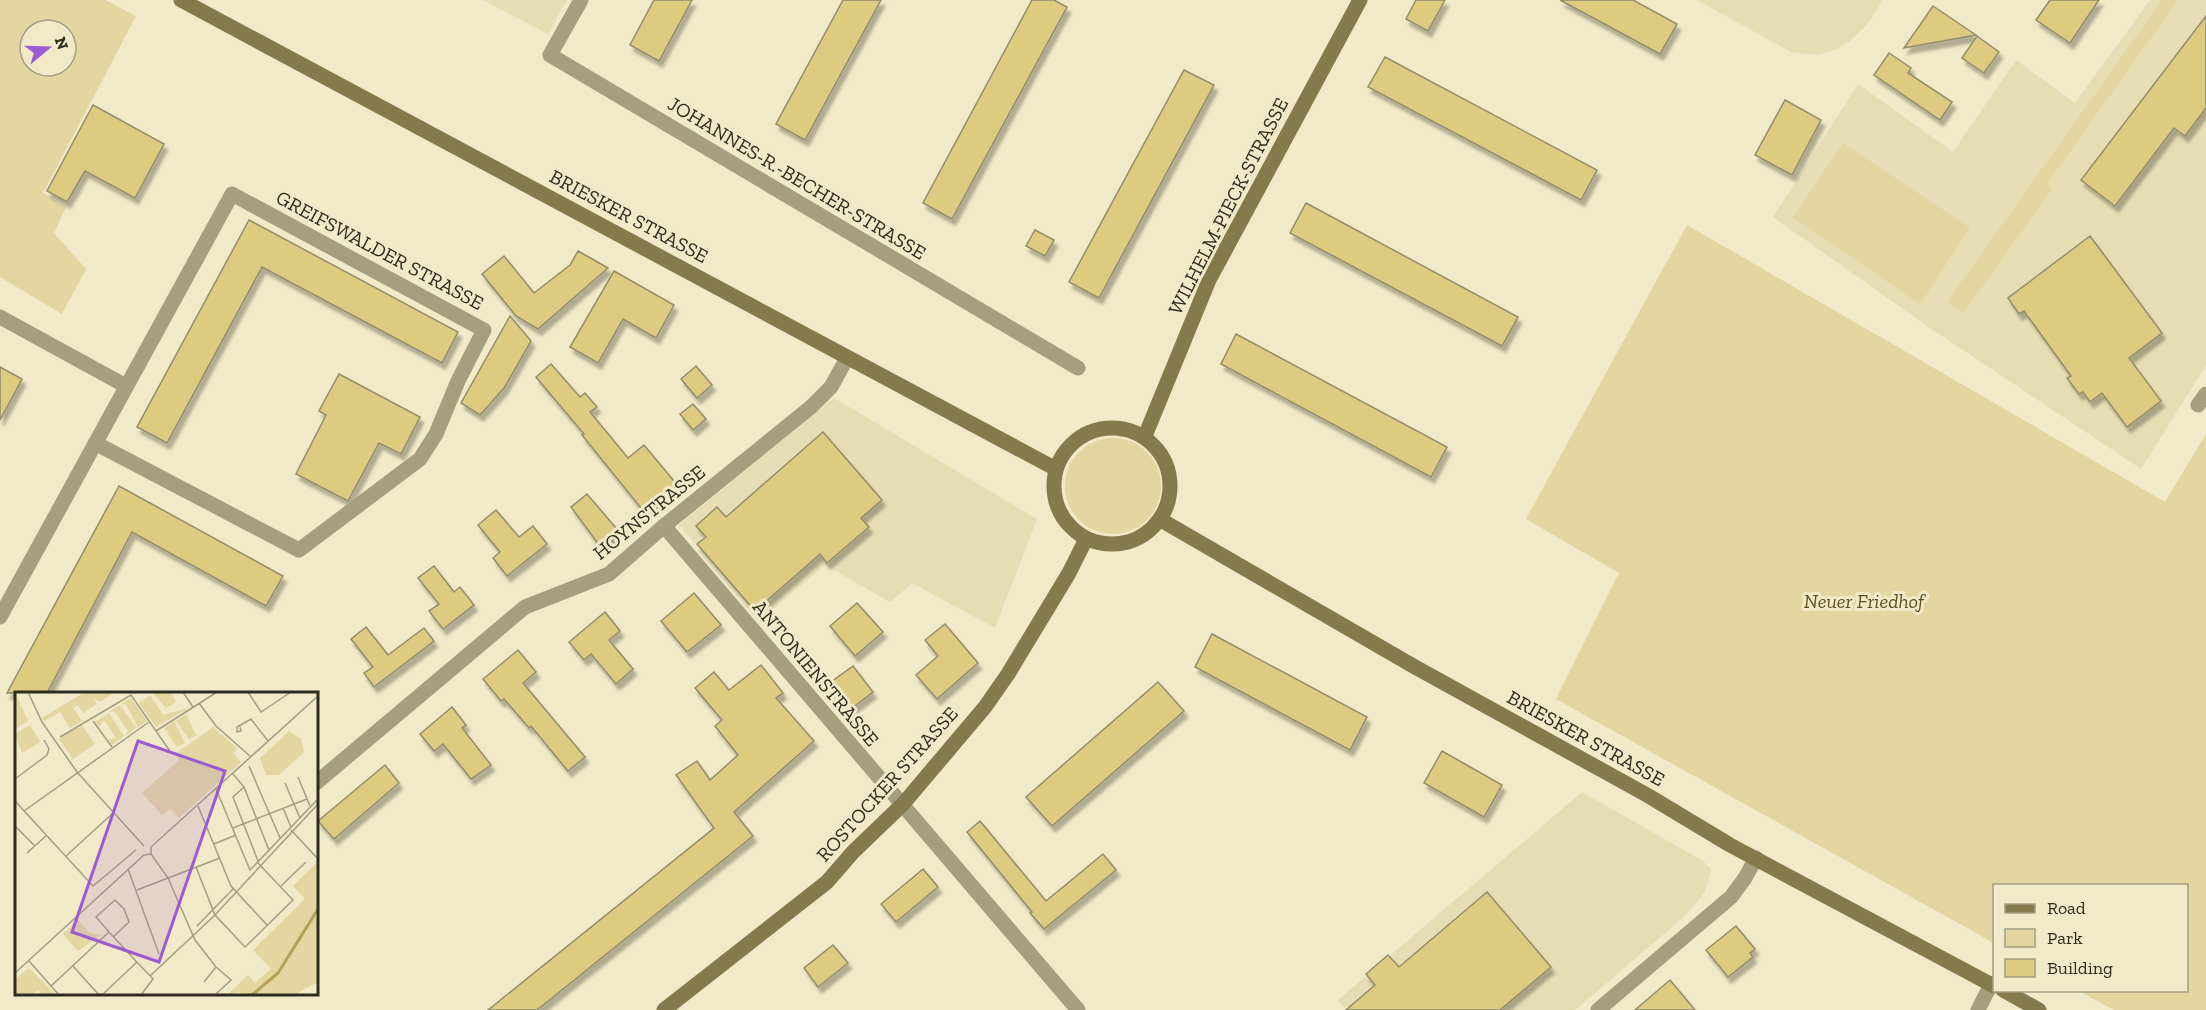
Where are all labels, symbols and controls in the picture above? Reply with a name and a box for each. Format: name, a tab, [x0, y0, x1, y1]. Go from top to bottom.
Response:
north arrow	[18, 18, 78, 78]
text: N	[51, 34, 73, 52]
street label: JOHANNES-R.-BECHER-STRASSE	[664, 91, 930, 265]
street label: WILHELM-PIECK-STRASSE	[1163, 94, 1293, 318]
street label: BRIESKER STRASSE	[546, 164, 712, 268]
street label: GREIFSWALDER STRASSE	[272, 185, 488, 315]
street label: HOYNSTRASSE	[588, 459, 710, 565]
park label: Neuer Friedhof	[1804, 589, 1927, 613]
street label: ANTONIENSTRASSE	[748, 595, 884, 751]
street label: BRIESKER STRASSE	[1503, 685, 1669, 791]
inset map	[15, 692, 318, 995]
street label: ROSTOCKER STRASSE	[811, 702, 963, 866]
legend	[1993, 884, 2188, 992]
text: Road	[2047, 897, 2086, 919]
text: Park	[2047, 927, 2083, 949]
text: Building	[2047, 957, 2113, 979]

